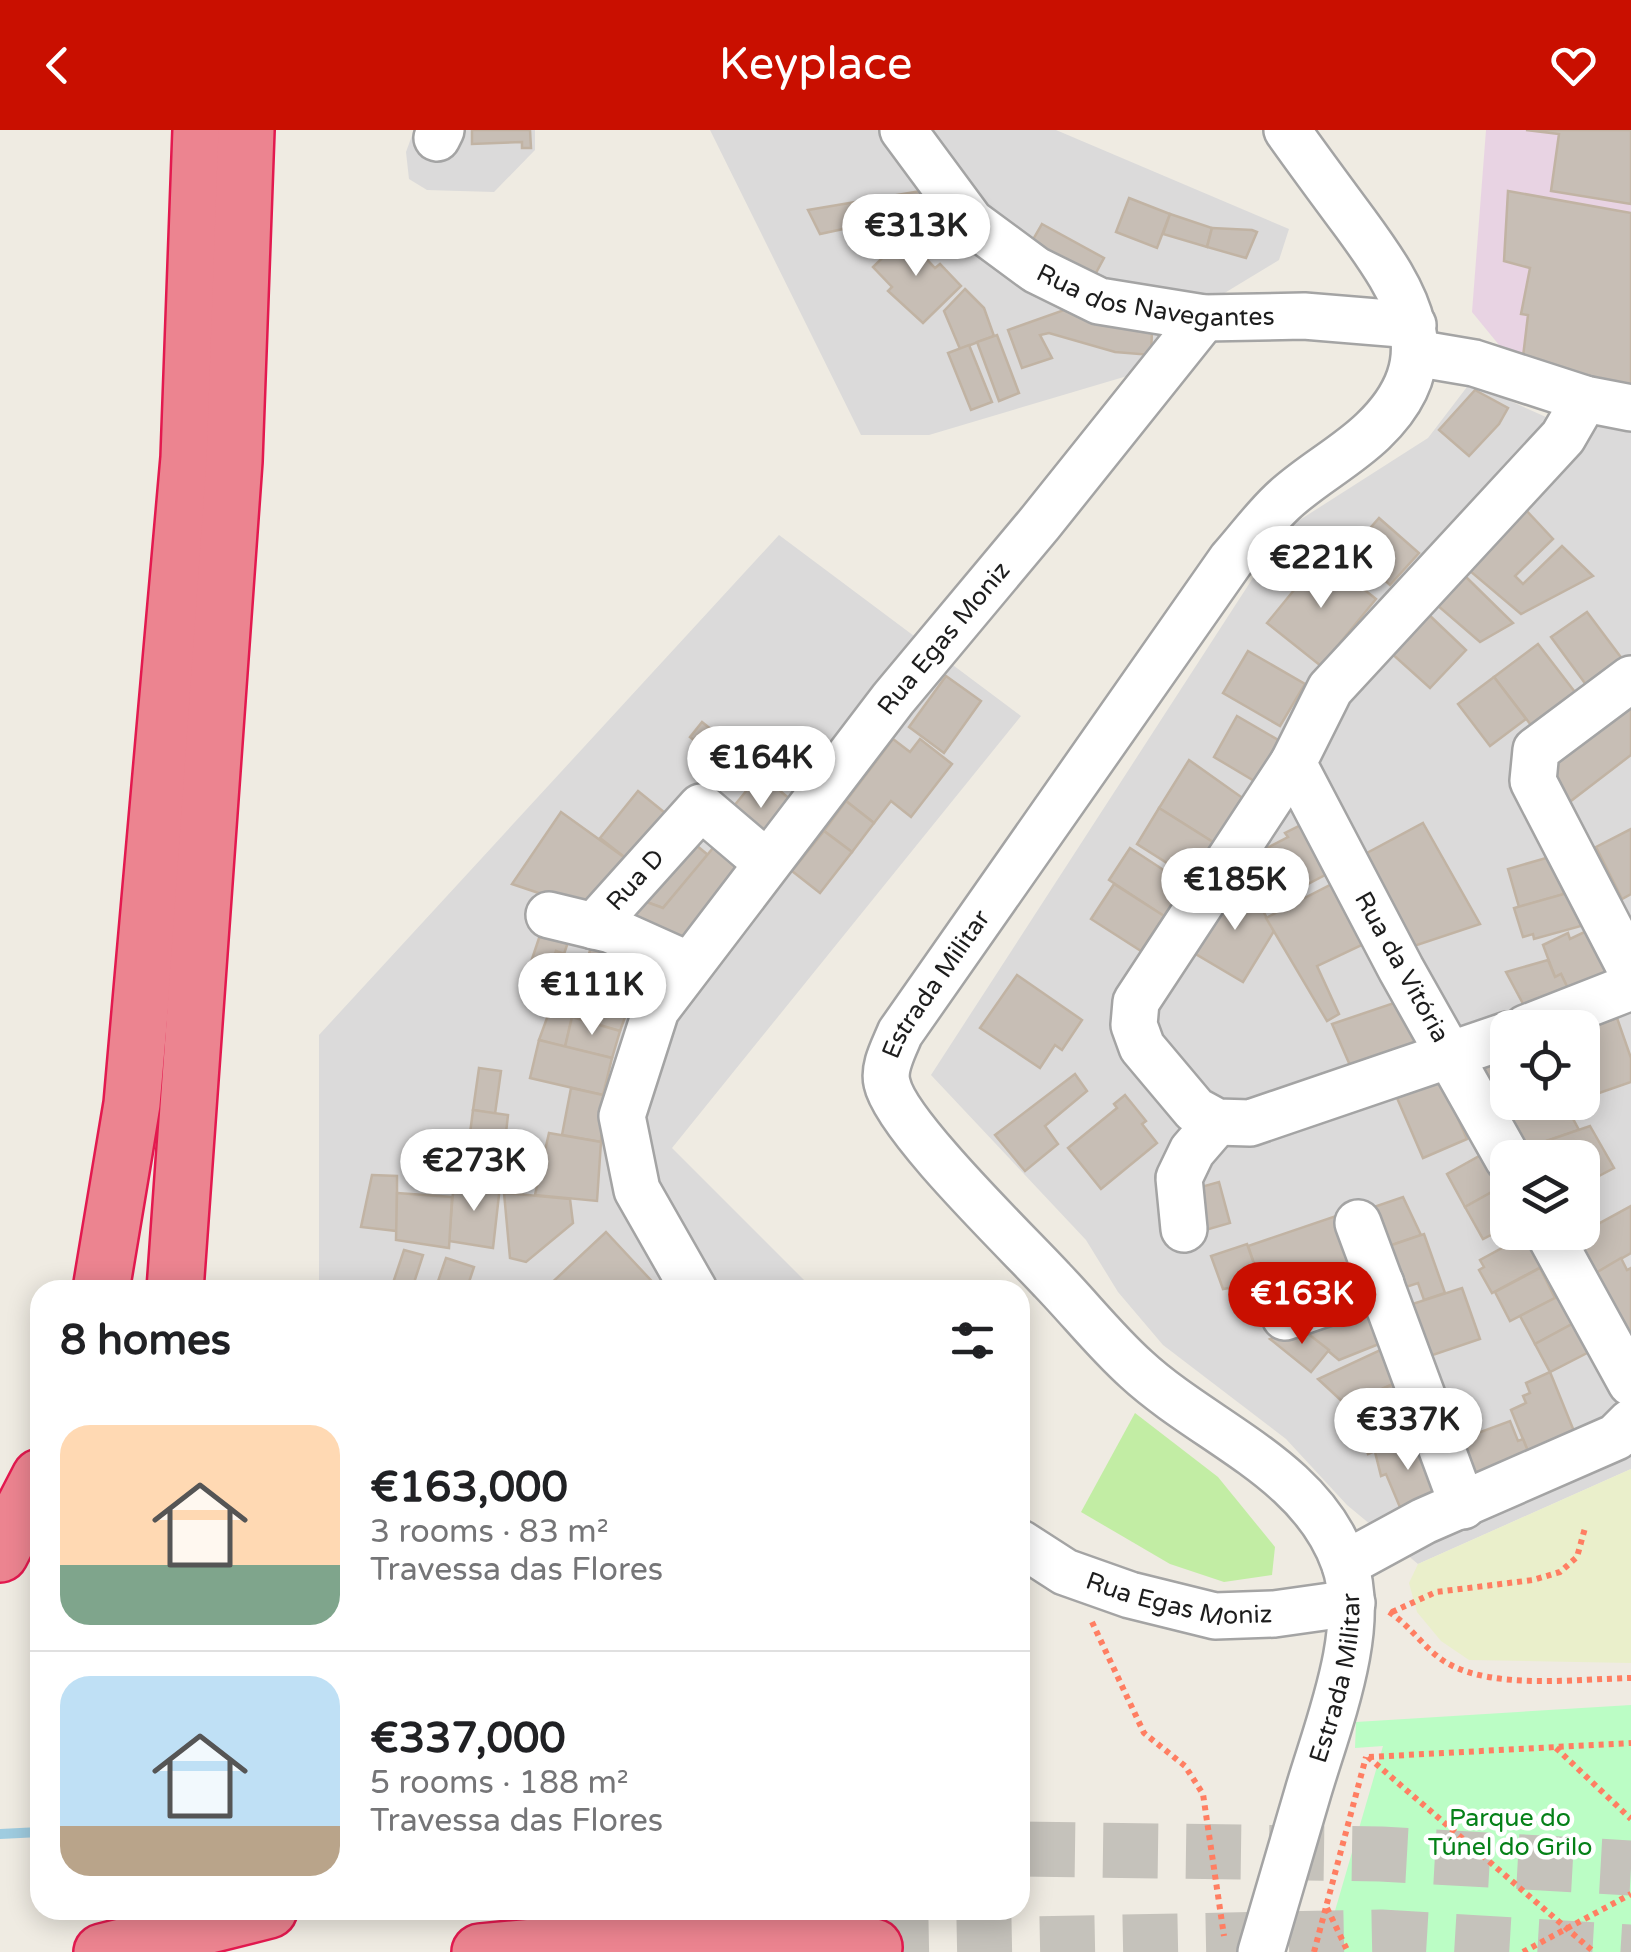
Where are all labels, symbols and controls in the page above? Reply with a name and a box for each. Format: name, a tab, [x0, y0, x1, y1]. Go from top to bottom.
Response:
icon: back	[30, 38, 85, 93]
text: Keyplace	[719, 38, 912, 92]
icon: heart	[1546, 38, 1601, 93]
pin: €313K	[846, 194, 986, 279]
text: €313K	[864, 207, 968, 245]
street label: Rua dos Navegantes	[1032, 258, 1275, 334]
pin: €221K	[1251, 526, 1391, 611]
text: €221K	[1269, 539, 1373, 577]
street label: Rua Egas Moniz	[871, 556, 1016, 721]
pin: €164K	[691, 726, 831, 811]
text: €164K	[709, 739, 813, 777]
street label: Rua D	[600, 843, 671, 917]
pin: €185K	[1165, 848, 1305, 933]
text: €185K	[1183, 861, 1287, 899]
street label: Rua da Vitória	[1348, 886, 1456, 1048]
street label: Estrada Militar	[876, 904, 997, 1063]
pin: €111K	[522, 953, 662, 1038]
text: €111K	[540, 966, 644, 1004]
map controls	[1490, 1010, 1600, 1250]
button: locate	[1490, 1010, 1600, 1120]
pin: €273K	[404, 1129, 544, 1214]
button: layers	[1490, 1140, 1600, 1250]
text: €273K	[422, 1142, 526, 1180]
pin: €163K	[1232, 1262, 1372, 1347]
text: €163K	[1250, 1275, 1354, 1313]
icon: filters	[945, 1313, 1000, 1368]
text: 8 homes	[60, 1315, 231, 1366]
pin: €337K	[1338, 1388, 1478, 1473]
text: €337K	[1356, 1401, 1460, 1439]
text: €163,000	[370, 1462, 568, 1513]
icon: home	[140, 1465, 260, 1585]
text: 3 rooms · 83 m²	[370, 1513, 609, 1551]
text: Travessa das Flores	[370, 1551, 663, 1589]
street label: Rua Egas Moniz	[1082, 1566, 1273, 1633]
street label: Estrada Militar	[1303, 1592, 1366, 1767]
text: €337,000	[370, 1713, 566, 1764]
icon: home	[140, 1716, 260, 1836]
text: 5 rooms · 188 m²	[370, 1764, 629, 1802]
text: Travessa das Flores	[370, 1802, 663, 1840]
park label: Parque do Túnel do Grilo	[1428, 1803, 1592, 1862]

